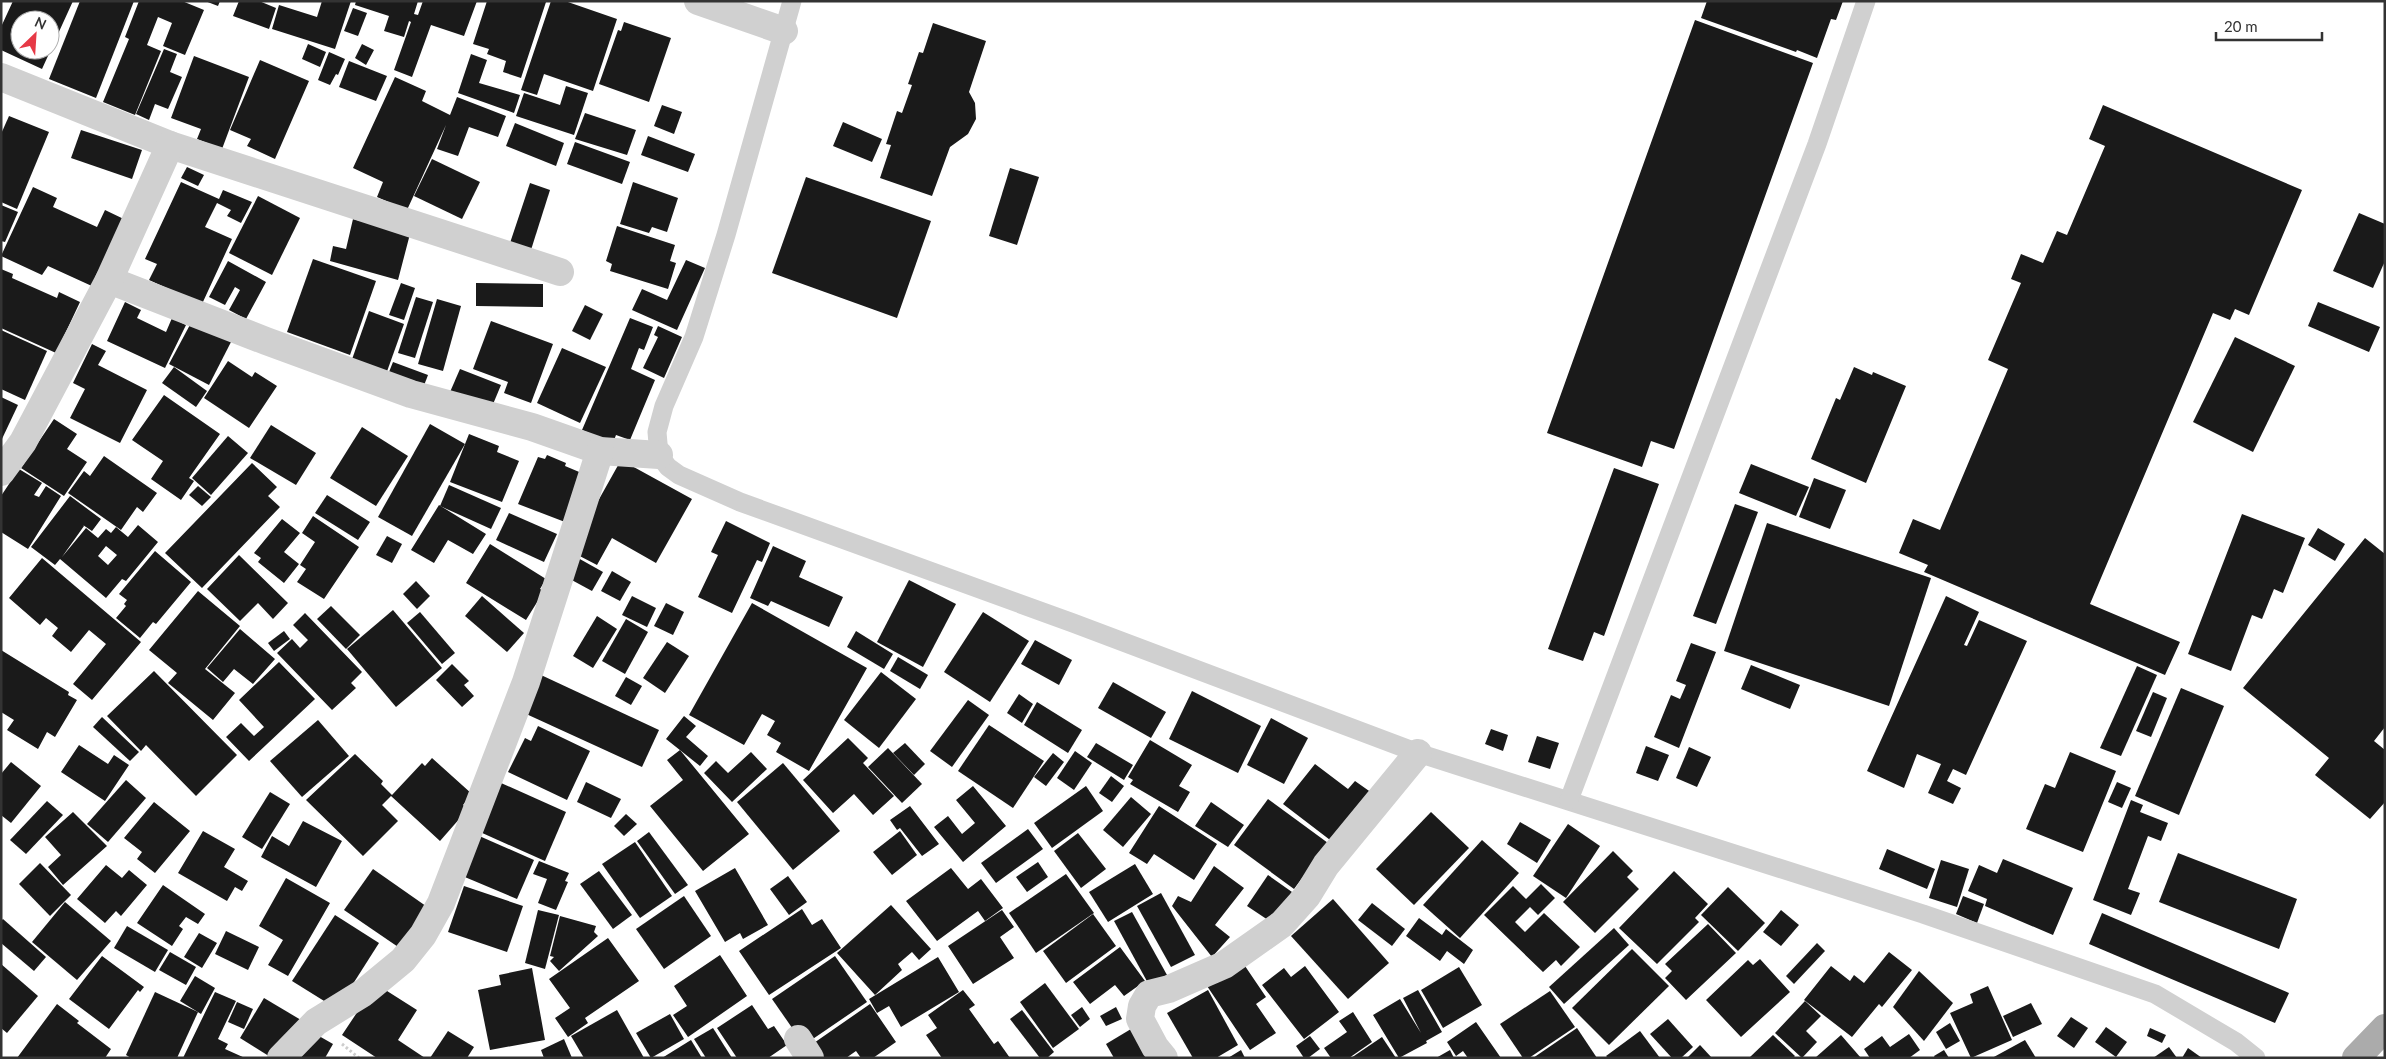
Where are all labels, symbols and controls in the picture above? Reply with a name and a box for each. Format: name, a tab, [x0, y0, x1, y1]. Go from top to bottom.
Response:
north arrow	[10, 10, 60, 60]
scale bar	[2216, 10, 2322, 42]
text: N	[32, 13, 49, 33]
text: 20 m	[2224, 17, 2258, 35]

